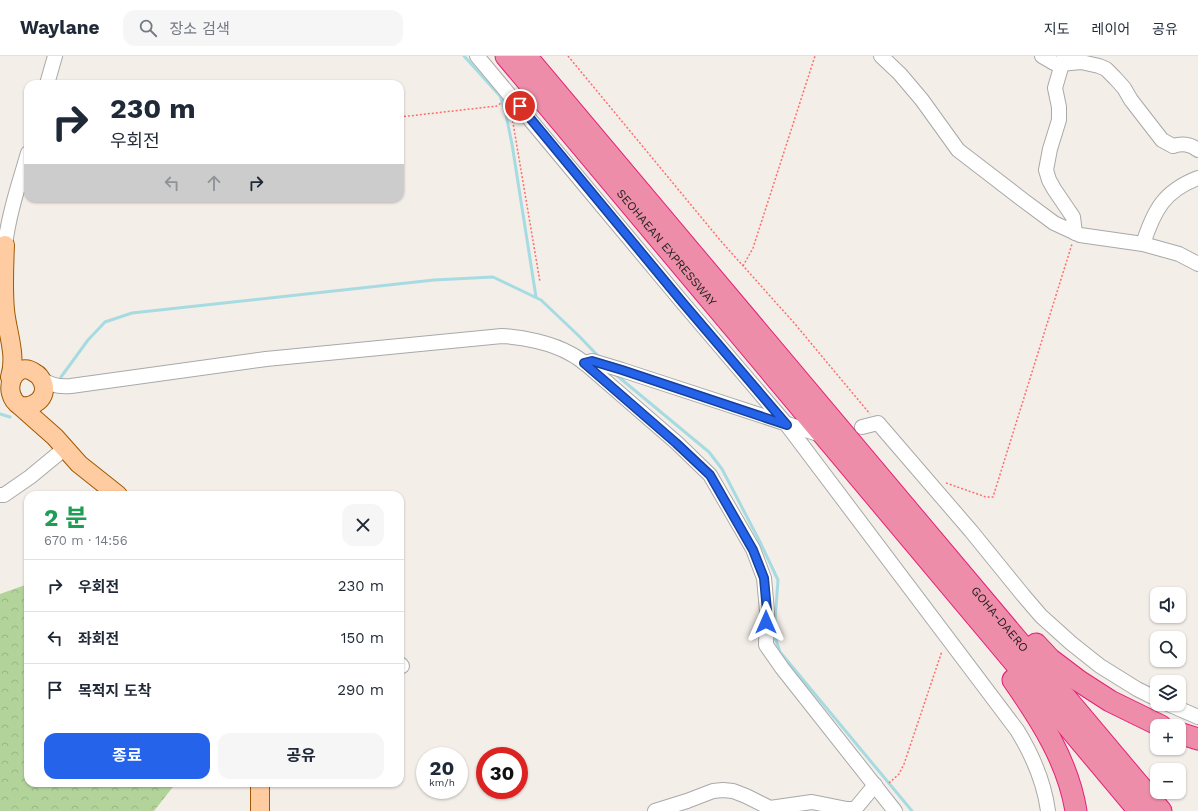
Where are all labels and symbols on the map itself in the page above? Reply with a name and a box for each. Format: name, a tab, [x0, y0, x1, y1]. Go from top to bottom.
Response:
pin	[503, 89, 537, 123]
street label: SEOHAEAN EXPRESSWAY	[614, 187, 719, 309]
street label: GOHA-DAERO	[968, 584, 1031, 655]
position arrow	[745, 601, 787, 643]
speed limit sign: 30	[476, 747, 528, 799]

